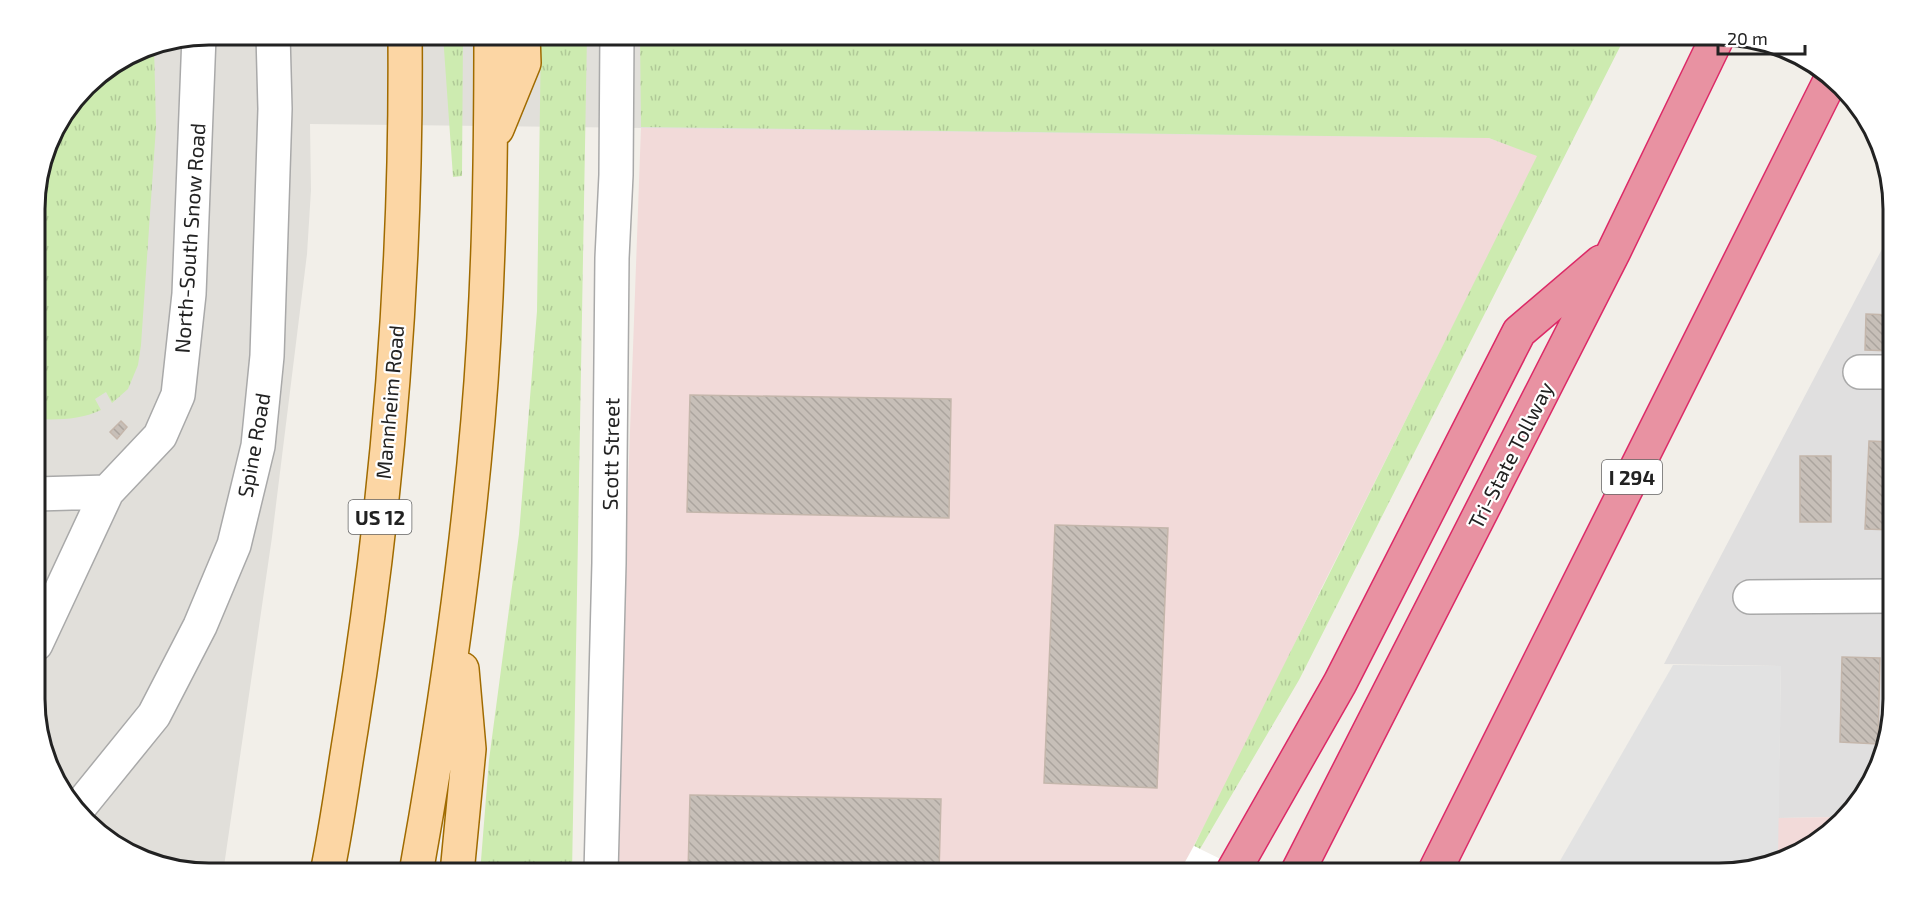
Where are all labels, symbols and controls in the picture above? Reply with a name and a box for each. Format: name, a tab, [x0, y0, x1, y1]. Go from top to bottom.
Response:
scale bar	[1718, 18, 1805, 56]
text: 20 m	[1727, 27, 1768, 49]
street label: North-South Snow Road	[168, 122, 210, 354]
street label: Mannheim Road	[370, 324, 408, 480]
street label: Tri-State Tollway	[1462, 377, 1558, 533]
street label: Spine Road	[232, 391, 274, 499]
street label: Scott Street	[597, 397, 623, 511]
road number: I 294	[1602, 460, 1662, 494]
road number: US 12	[348, 500, 412, 534]

